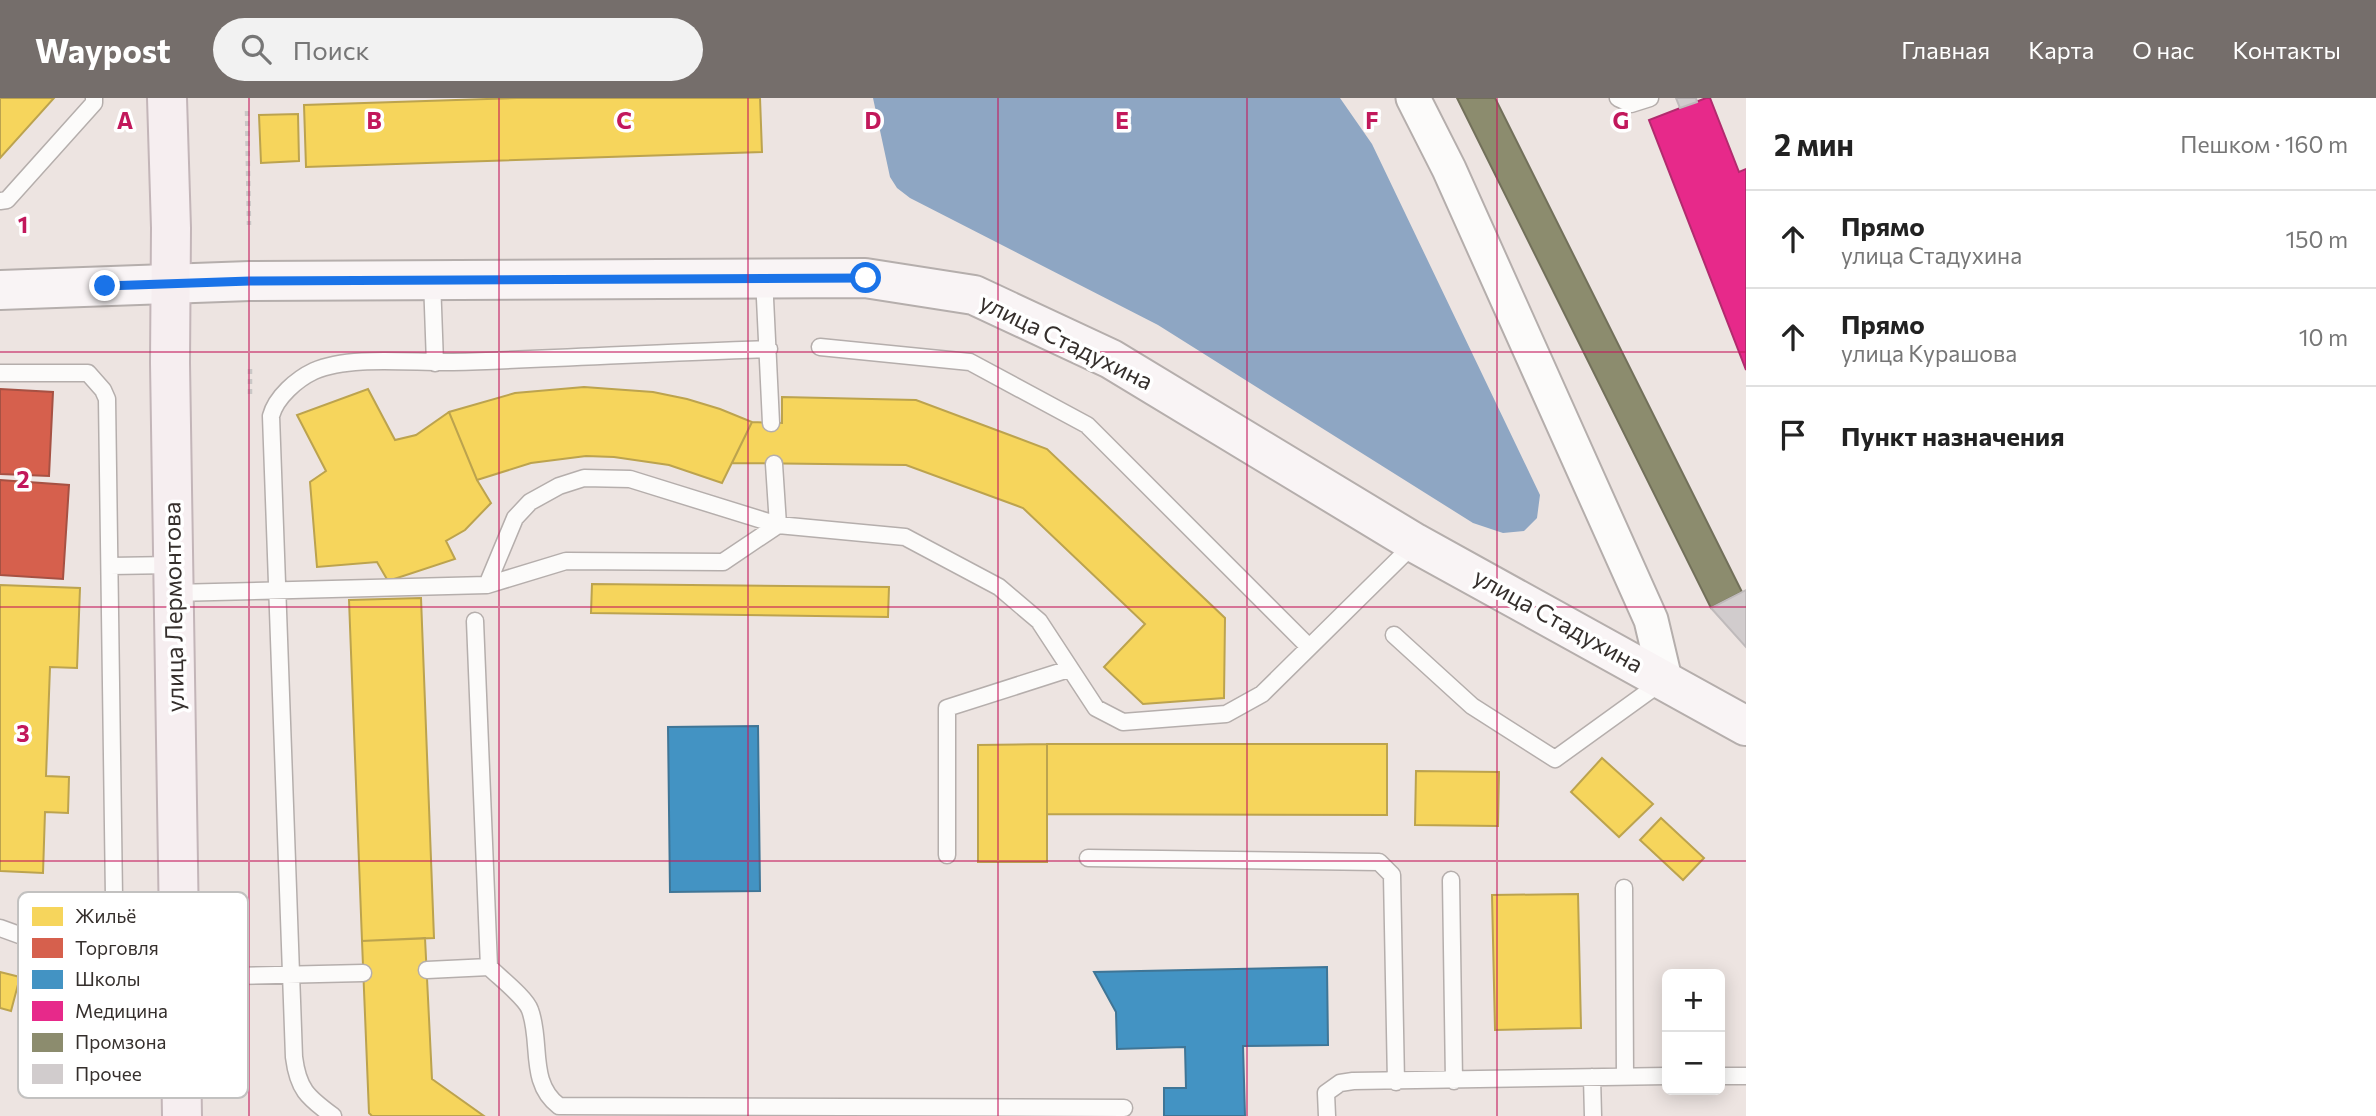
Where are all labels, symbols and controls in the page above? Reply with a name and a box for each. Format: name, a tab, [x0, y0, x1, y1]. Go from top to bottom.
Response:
search box	[213, 18, 703, 81]
text: Waypost	[35, 29, 171, 70]
icon: search	[237, 30, 275, 68]
text: Поиск	[293, 34, 369, 65]
text: Главная	[1901, 35, 1990, 64]
text: Карта	[2028, 35, 2094, 64]
text: О нас	[2132, 35, 2194, 64]
text: Контакты	[2232, 35, 2341, 64]
text: A	[117, 106, 134, 134]
text: B	[366, 106, 382, 134]
text: C	[616, 106, 632, 134]
text: D	[865, 106, 882, 134]
text: E	[1115, 106, 1129, 134]
text: F	[1365, 106, 1379, 134]
text: G	[1613, 106, 1629, 134]
text: 2 мин	[1774, 125, 1854, 162]
text: Пешком · 160 m	[2180, 130, 2348, 158]
text: 1	[18, 210, 28, 238]
text: Прямо	[1841, 210, 1925, 241]
icon: ahead	[1774, 220, 1812, 258]
text: 150 m	[2285, 225, 2348, 253]
text: улица Стадухина	[1841, 241, 2022, 269]
route start	[850, 262, 881, 293]
route end	[89, 270, 120, 301]
street label: улица Стадухина	[975, 286, 1158, 395]
text: Прямо	[1841, 308, 1925, 339]
icon: ahead	[1774, 318, 1812, 356]
text: 10 m	[2299, 323, 2348, 351]
text: улица Курашова	[1841, 339, 2017, 367]
icon: arrive	[1774, 416, 1812, 454]
text: Пункт назначения	[1841, 420, 2065, 451]
text: 2	[16, 465, 30, 493]
street label: улица Лермонтова	[156, 501, 189, 713]
street label: улица Стадухина	[1469, 561, 1648, 678]
text: 3	[16, 719, 30, 747]
legend	[18, 892, 248, 1098]
text: Жильё	[75, 904, 136, 927]
text: Торговля	[75, 936, 159, 959]
text: Школы	[75, 967, 141, 990]
map controls	[1662, 969, 1725, 1095]
button: +	[1662, 969, 1725, 1032]
text: Медицина	[75, 999, 168, 1022]
text: Промзона	[75, 1030, 166, 1053]
button: −	[1662, 1032, 1725, 1095]
text: Прочее	[75, 1062, 142, 1085]

